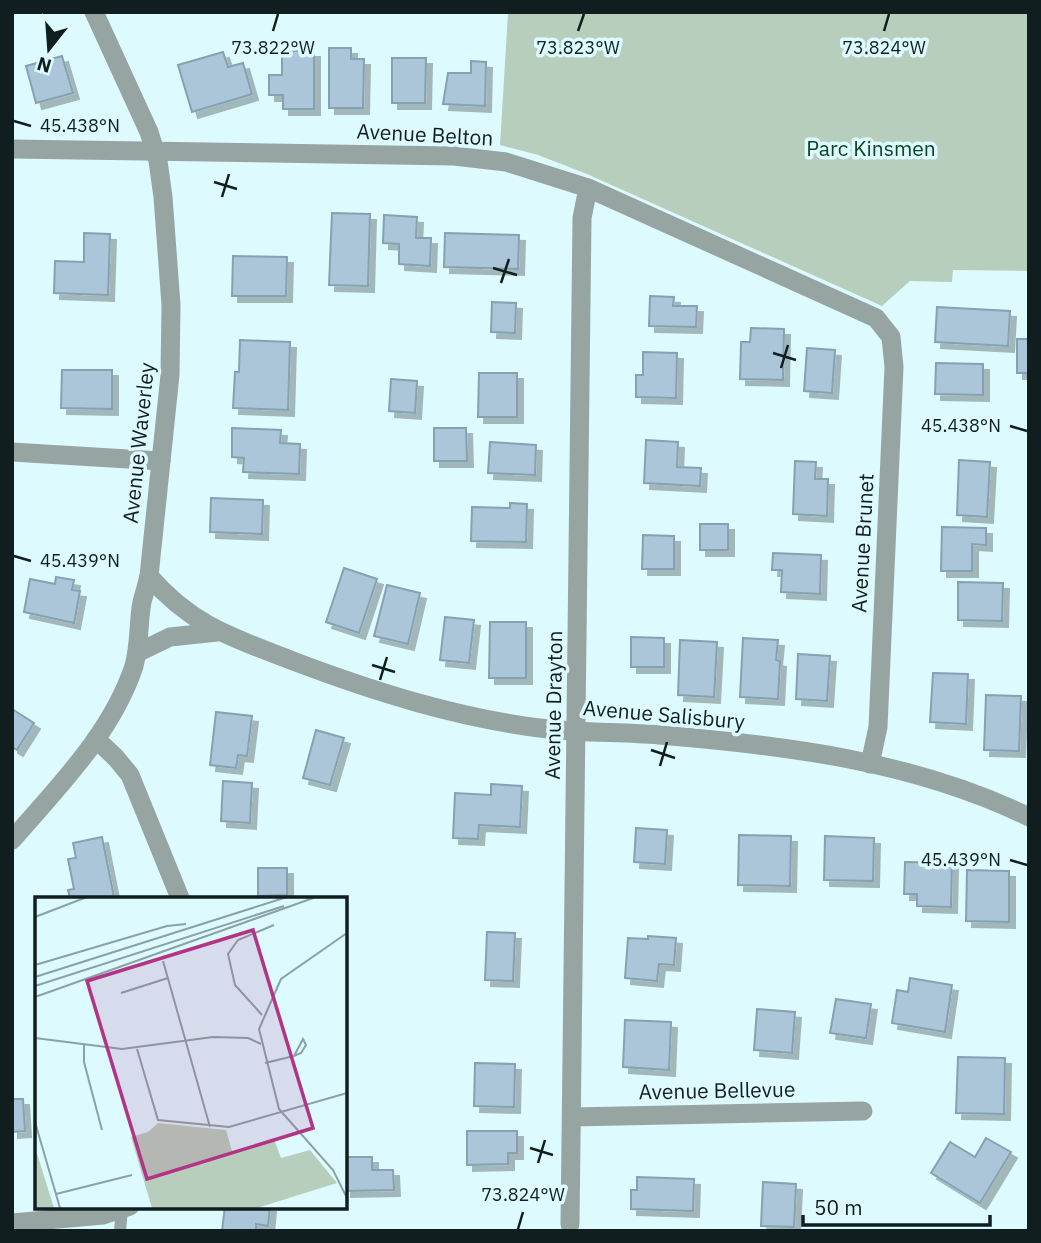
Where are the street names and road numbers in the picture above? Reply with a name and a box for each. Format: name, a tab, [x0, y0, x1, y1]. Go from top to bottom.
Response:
street label: Avenue Belton	[356, 116, 494, 152]
street label: Avenue Waverley	[116, 361, 160, 525]
street label: Avenue Brunet	[844, 473, 880, 613]
street label: Avenue Drayton	[538, 630, 568, 780]
street label: Avenue Salisbury	[582, 693, 747, 735]
street label: Avenue Bellevue	[638, 1075, 796, 1105]

